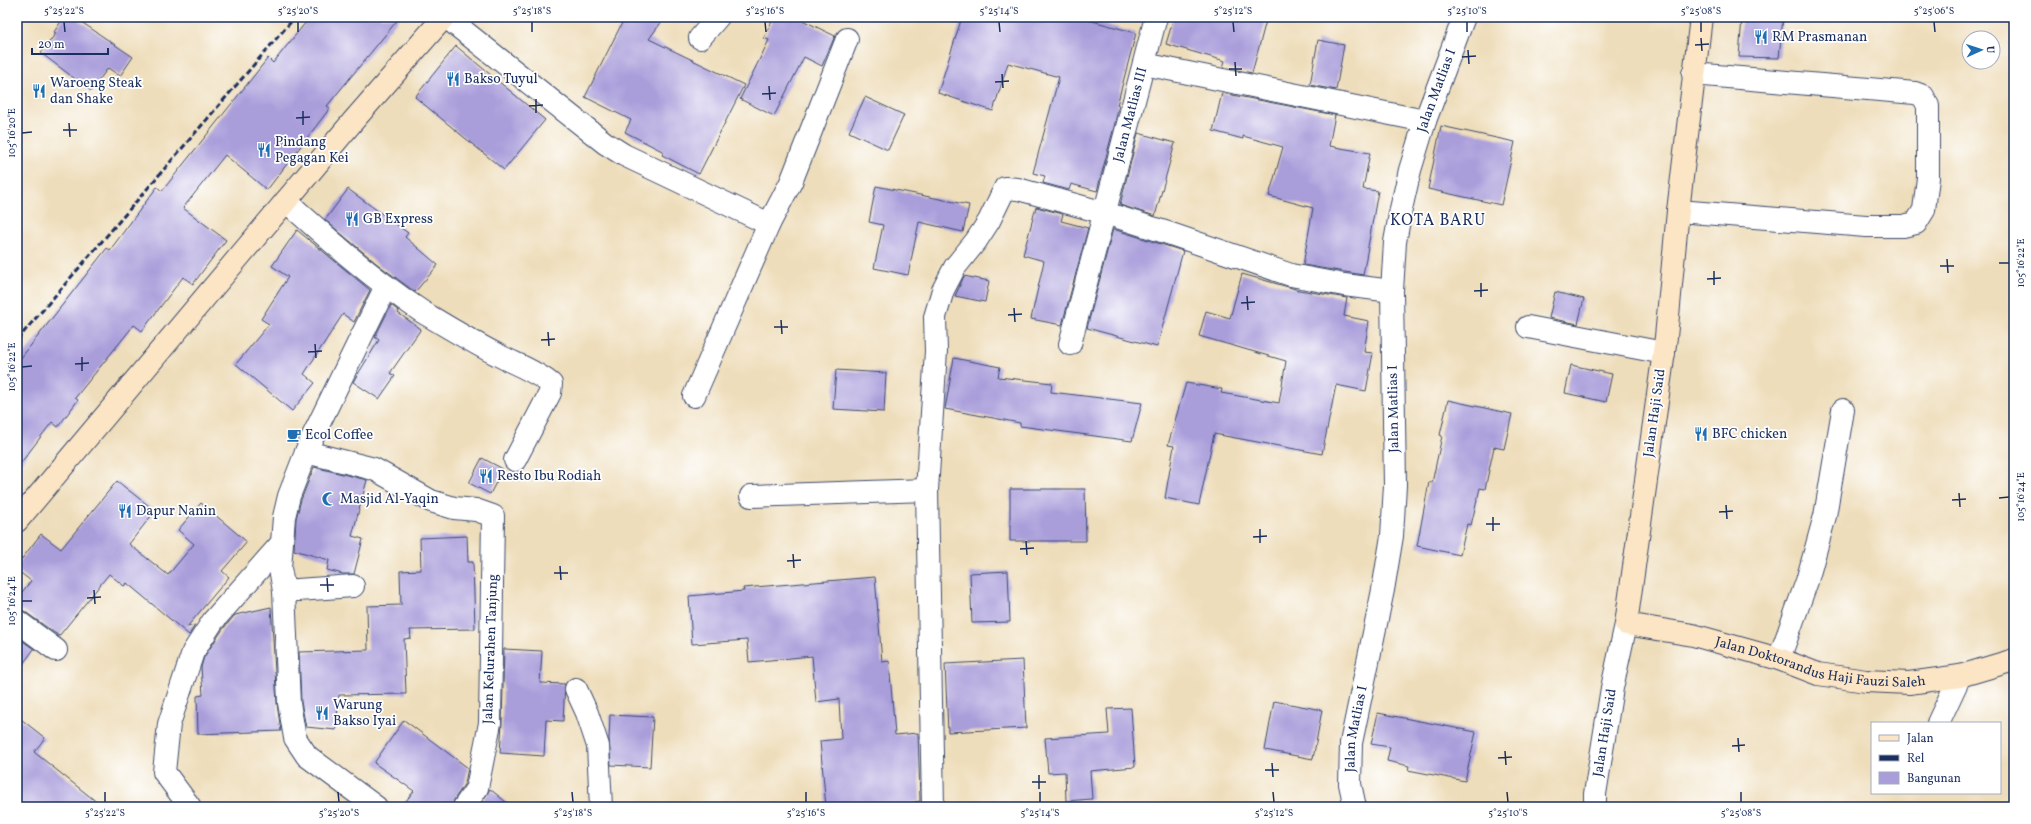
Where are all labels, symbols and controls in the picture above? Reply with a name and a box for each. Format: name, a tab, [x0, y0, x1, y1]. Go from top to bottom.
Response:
text: 5°25'22"S	[44, 4, 84, 18]
text: 5°25'20"S	[278, 4, 318, 18]
text: 5°25'18"S	[513, 4, 551, 18]
text: 5°25'16"S	[746, 4, 784, 18]
text: 5°25'14"S	[979, 4, 1019, 18]
text: 5°25'12"S	[1214, 4, 1252, 18]
text: 5°25'10"S	[1447, 4, 1487, 18]
text: 5°25'08"S	[1681, 4, 1721, 18]
text: 5°25'06"S	[1914, 4, 1954, 18]
place label: RM Prasmanan	[1772, 28, 1867, 47]
restaurant icon: RM Prasmanan	[1753, 29, 1769, 45]
scale bar	[32, 30, 108, 56]
north arrow	[1961, 30, 2001, 70]
text: 20 m	[38, 37, 65, 53]
text: U	[1982, 45, 1997, 54]
street label: Jalan Matlias I	[1413, 46, 1461, 135]
street label: Jalan Matlias III	[1109, 65, 1152, 164]
place label: Bakso Tuyul	[464, 70, 538, 89]
restaurant icon: Bakso Tuyul	[445, 71, 461, 87]
place label: Waroeng Steak dan Shake	[50, 74, 142, 109]
restaurant icon: Waroeng Steak dan Shake	[31, 83, 47, 99]
text: 105°16'20"E	[5, 108, 19, 158]
place label: Pindang Pegagan Kei	[275, 133, 349, 168]
restaurant icon: Pindang Pegagan Kei	[256, 142, 272, 158]
place label: GB Express	[363, 210, 433, 229]
district label: KOTA BARU	[1390, 210, 1486, 232]
restaurant icon: GB Express	[344, 211, 360, 227]
text: 105°16'22"E	[2014, 238, 2028, 288]
text: 105°16'22"E	[5, 342, 19, 392]
street label: Jalan Matlias I	[1384, 365, 1404, 453]
street label: Jalan Haji Said	[1639, 367, 1671, 458]
place label: BFC chicken	[1712, 425, 1787, 444]
place label: Ecol Coffee	[305, 426, 374, 445]
restaurant icon: BFC chicken	[1693, 426, 1709, 442]
cafe icon: Ecol Coffee	[286, 427, 302, 443]
place label: Resto Ibu Rodiah	[497, 467, 601, 486]
restaurant icon: Resto Ibu Rodiah	[478, 468, 494, 484]
text: 105°16'24"E	[2014, 472, 2028, 522]
place label: Masjid Al-Yaqin	[340, 490, 439, 509]
mosque icon: Masjid Al-Yaqin	[321, 491, 337, 507]
place label: Dapur Nanin	[136, 502, 216, 521]
restaurant icon: Dapur Nanin	[117, 503, 133, 519]
street label: Jalan Kelurahen Tanjung	[479, 574, 503, 724]
text: 105°16'24"E	[5, 576, 19, 626]
street label: Jalan Doktorandus Haji Fauzi Saleh	[1713, 632, 1927, 693]
street label: Jalan Matlias I	[1341, 684, 1372, 773]
street label: Jalan Haji Said	[1588, 687, 1621, 778]
place label: Warung Bakso Iyai	[333, 696, 396, 731]
restaurant icon: Warung Bakso Iyai	[314, 705, 330, 721]
legend	[1871, 722, 2001, 794]
text: Jalan	[1907, 731, 1934, 747]
text: Rel	[1907, 751, 1925, 767]
text: Bangunan	[1907, 771, 1961, 787]
text: 5°25'22"S	[85, 806, 125, 820]
text: 5°25'20"S	[319, 806, 359, 820]
text: 5°25'18"S	[554, 806, 592, 820]
text: 5°25'16"S	[787, 806, 825, 820]
text: 5°25'14"S	[1020, 806, 1060, 820]
text: 5°25'12"S	[1255, 806, 1293, 820]
text: 5°25'10"S	[1488, 806, 1528, 820]
text: 5°25'08"S	[1721, 806, 1761, 820]

